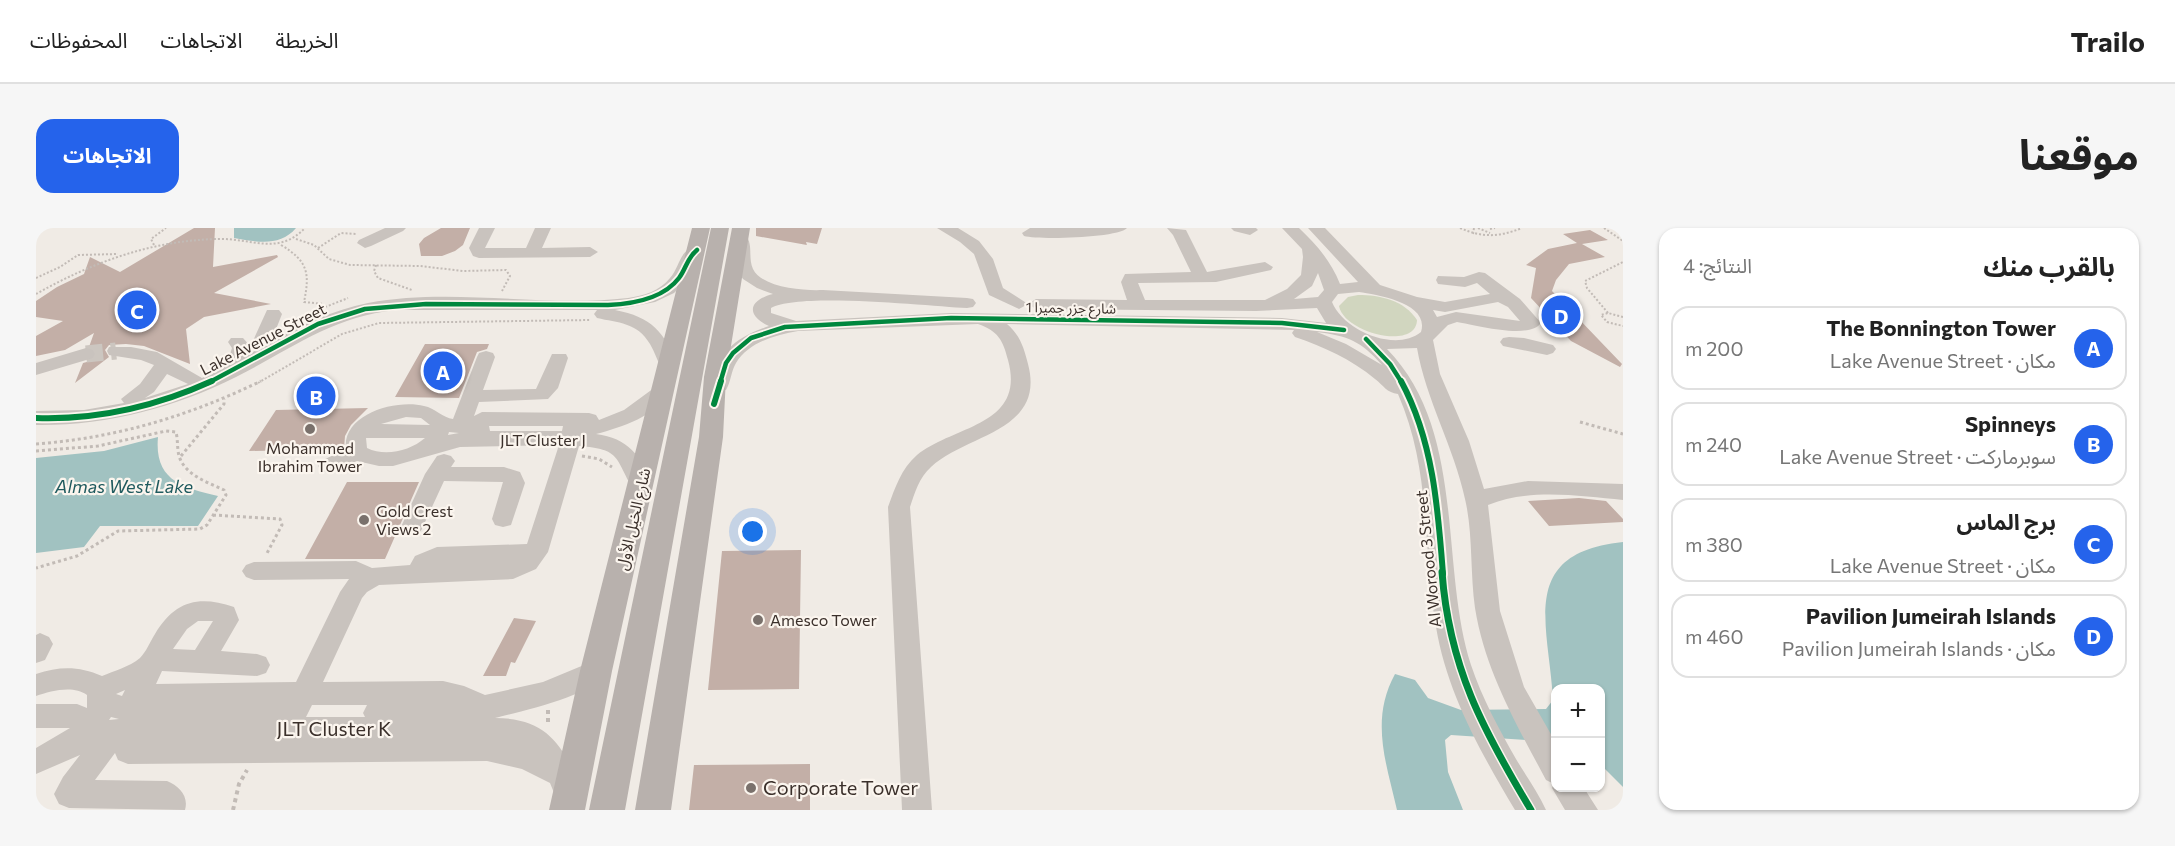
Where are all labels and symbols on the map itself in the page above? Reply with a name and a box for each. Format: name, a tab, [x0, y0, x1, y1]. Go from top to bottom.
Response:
pin: C	[118, 288, 156, 332]
pin: D	[1542, 292, 1580, 338]
street label: Lake Avenue Street	[197, 298, 329, 379]
street label: شارع جزر جميرا 1	[1026, 298, 1116, 320]
pin: A	[424, 348, 462, 394]
pin: B	[296, 374, 336, 418]
marker: Mohammed Ibrahim Tower	[303, 422, 317, 436]
street label: JLT Cluster J	[500, 430, 586, 449]
place label: Mohammed Ibrahim Tower	[258, 438, 363, 475]
street label: شارع الخيل الأول	[612, 466, 657, 573]
water label: Almas West Lake	[54, 475, 194, 497]
street label: Al Worood 3 Street	[1411, 489, 1444, 629]
place label: Gold Crest Views 2	[376, 501, 453, 538]
marker: Gold Crest Views 2	[357, 513, 371, 527]
your location	[738, 517, 767, 546]
place label: Amesco Tower	[770, 610, 878, 629]
marker: Amesco Tower	[751, 613, 765, 627]
street label: JLT Cluster K	[277, 716, 391, 740]
place label: Corporate Tower	[763, 775, 918, 799]
marker: Corporate Tower	[744, 781, 758, 795]

